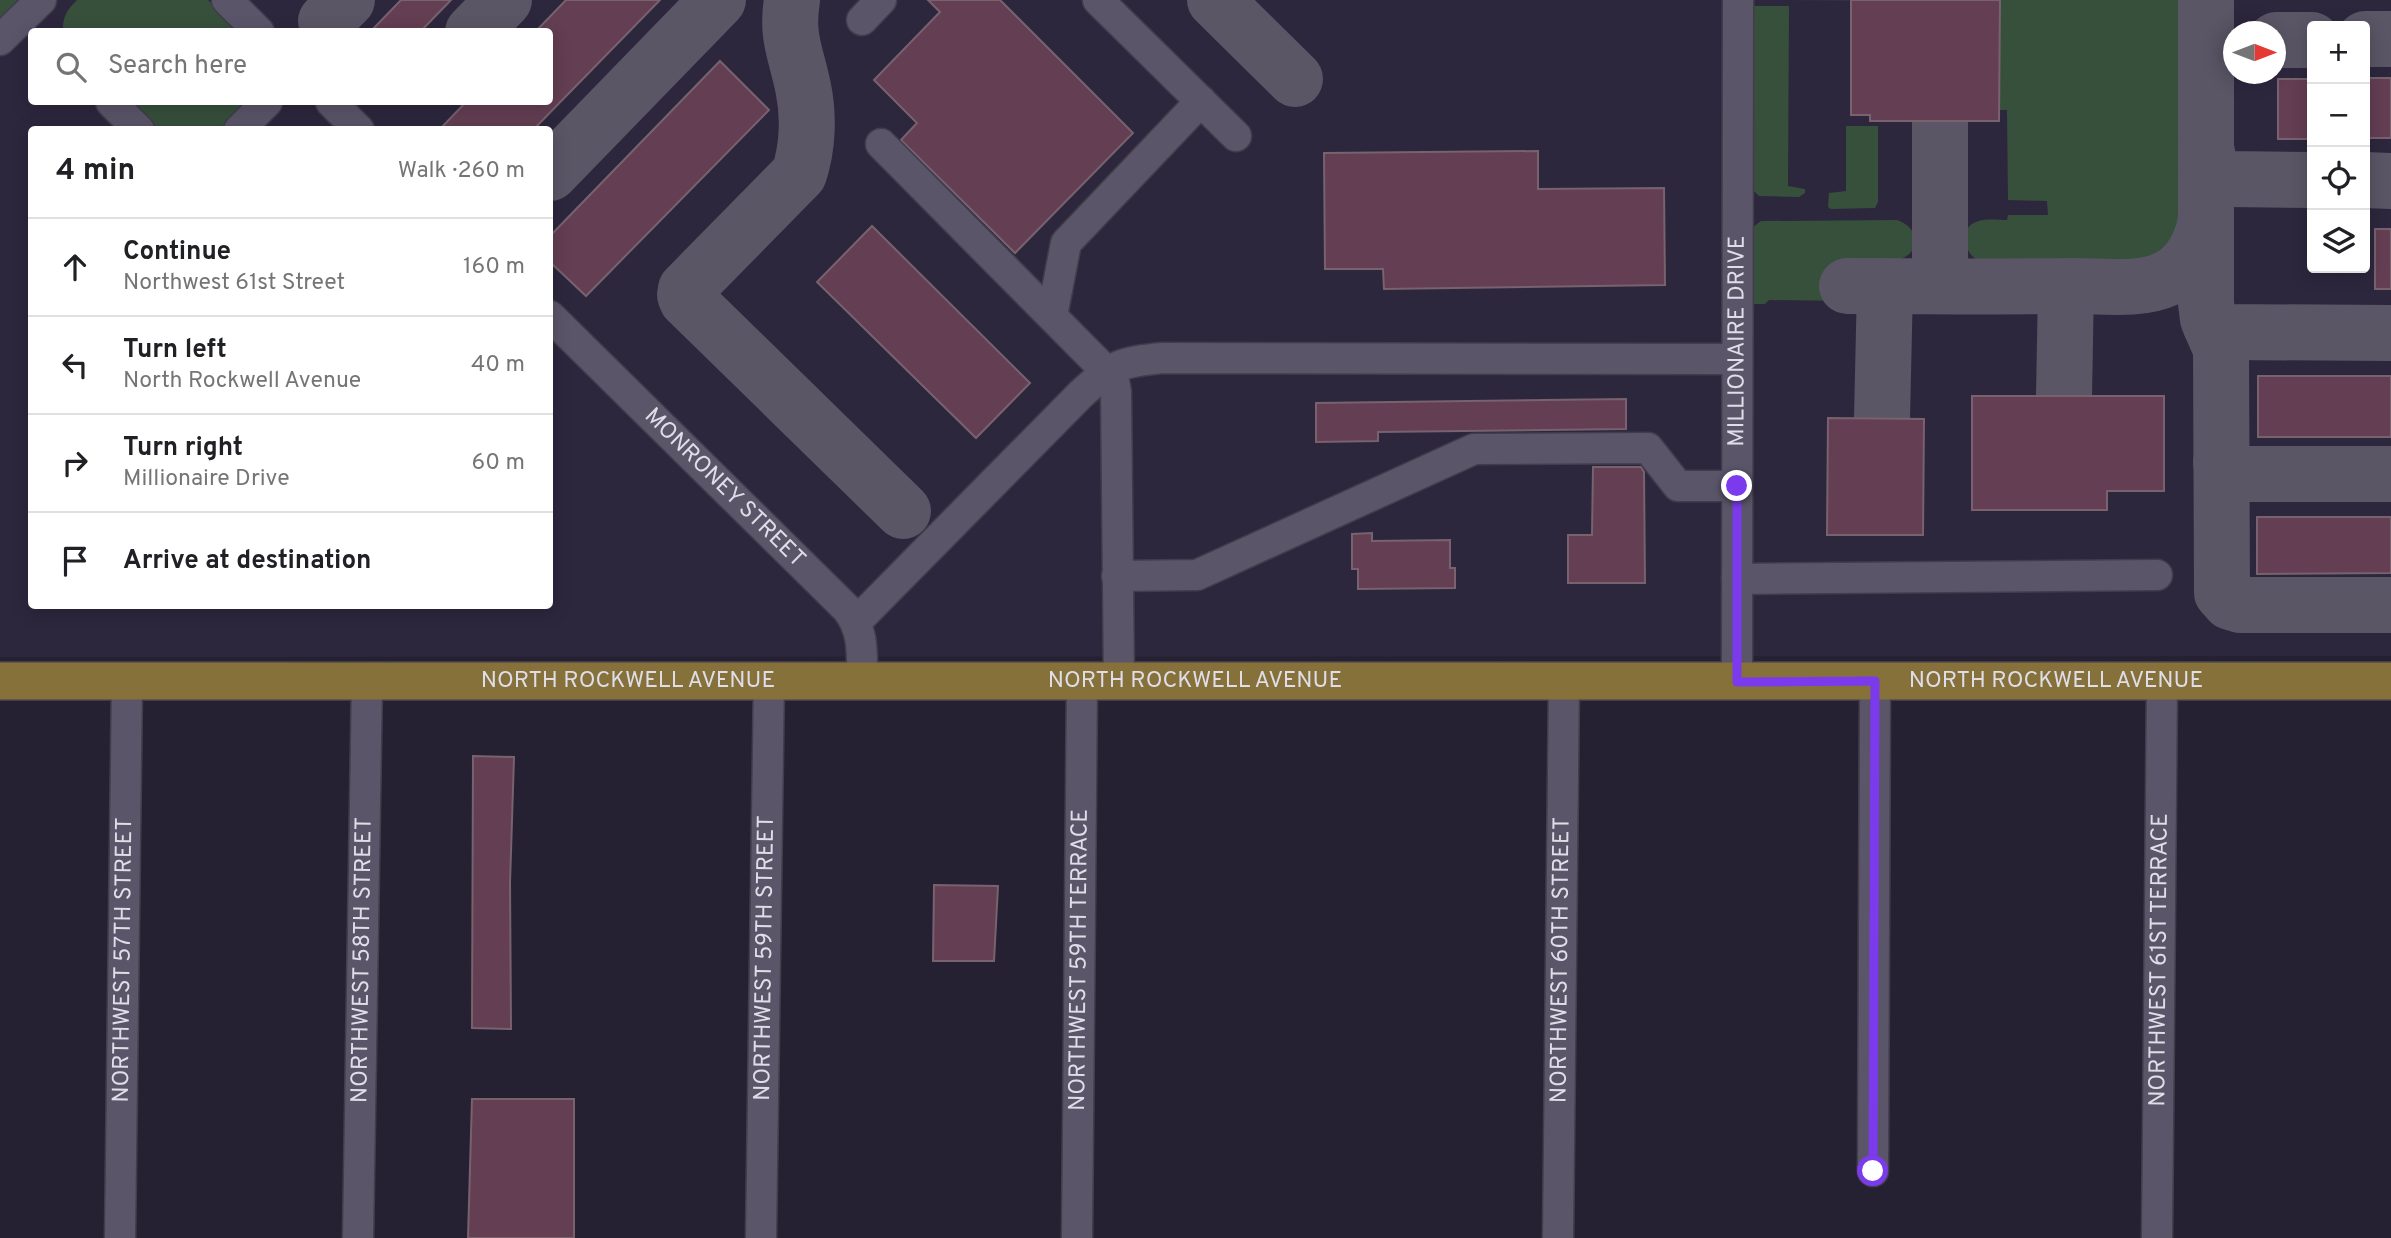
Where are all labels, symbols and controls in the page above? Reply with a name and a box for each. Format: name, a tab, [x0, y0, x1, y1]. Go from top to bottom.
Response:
north arrow	[2223, 21, 2286, 84]
map controls	[2307, 21, 2370, 273]
button: +	[2307, 21, 2370, 84]
search box	[28, 28, 553, 105]
icon: search	[52, 48, 90, 86]
text: Search here	[108, 50, 247, 83]
button: −	[2307, 84, 2370, 147]
button: locate	[2307, 147, 2370, 210]
text: 4 min	[56, 153, 135, 190]
text: Walk · 260 m	[398, 157, 525, 186]
button: layers	[2307, 210, 2370, 273]
street label: MILLIONAIRE DRIVE	[1723, 235, 1752, 447]
text: Continue	[123, 236, 231, 269]
icon: ahead	[56, 248, 94, 286]
text: 160 m	[463, 253, 525, 282]
text: Northwest 61st Street	[123, 269, 345, 298]
text: Turn left	[123, 334, 227, 367]
icon: left	[56, 346, 94, 384]
text: 40 m	[471, 351, 525, 380]
text: North Rockwell Avenue	[123, 367, 361, 396]
street label: MONRONEY STREET	[638, 402, 811, 574]
text: Turn right	[123, 432, 243, 465]
icon: right	[56, 444, 94, 482]
text: 60 m	[472, 449, 525, 478]
text: Millionaire Drive	[123, 465, 290, 494]
route end	[1721, 470, 1752, 501]
icon: arrive	[56, 542, 94, 580]
text: Arrive at destination	[123, 545, 371, 578]
street label: NORTH ROCKWELL AVENUE	[481, 667, 775, 696]
street label: NORTH ROCKWELL AVENUE	[1048, 667, 1342, 696]
street label: NORTH ROCKWELL AVENUE	[1909, 667, 2203, 696]
street label: NORTHWEST 59TH TERRACE	[1064, 809, 1095, 1111]
street label: NORTHWEST 61ST TERRACE	[2144, 813, 2175, 1107]
street label: NORTHWEST 59TH STREET	[748, 815, 782, 1101]
street label: NORTHWEST 57TH STREET	[107, 817, 140, 1103]
street label: NORTHWEST 58TH STREET	[346, 817, 379, 1103]
street label: NORTHWEST 60TH STREET	[1545, 817, 1577, 1103]
route start	[1857, 1155, 1888, 1186]

